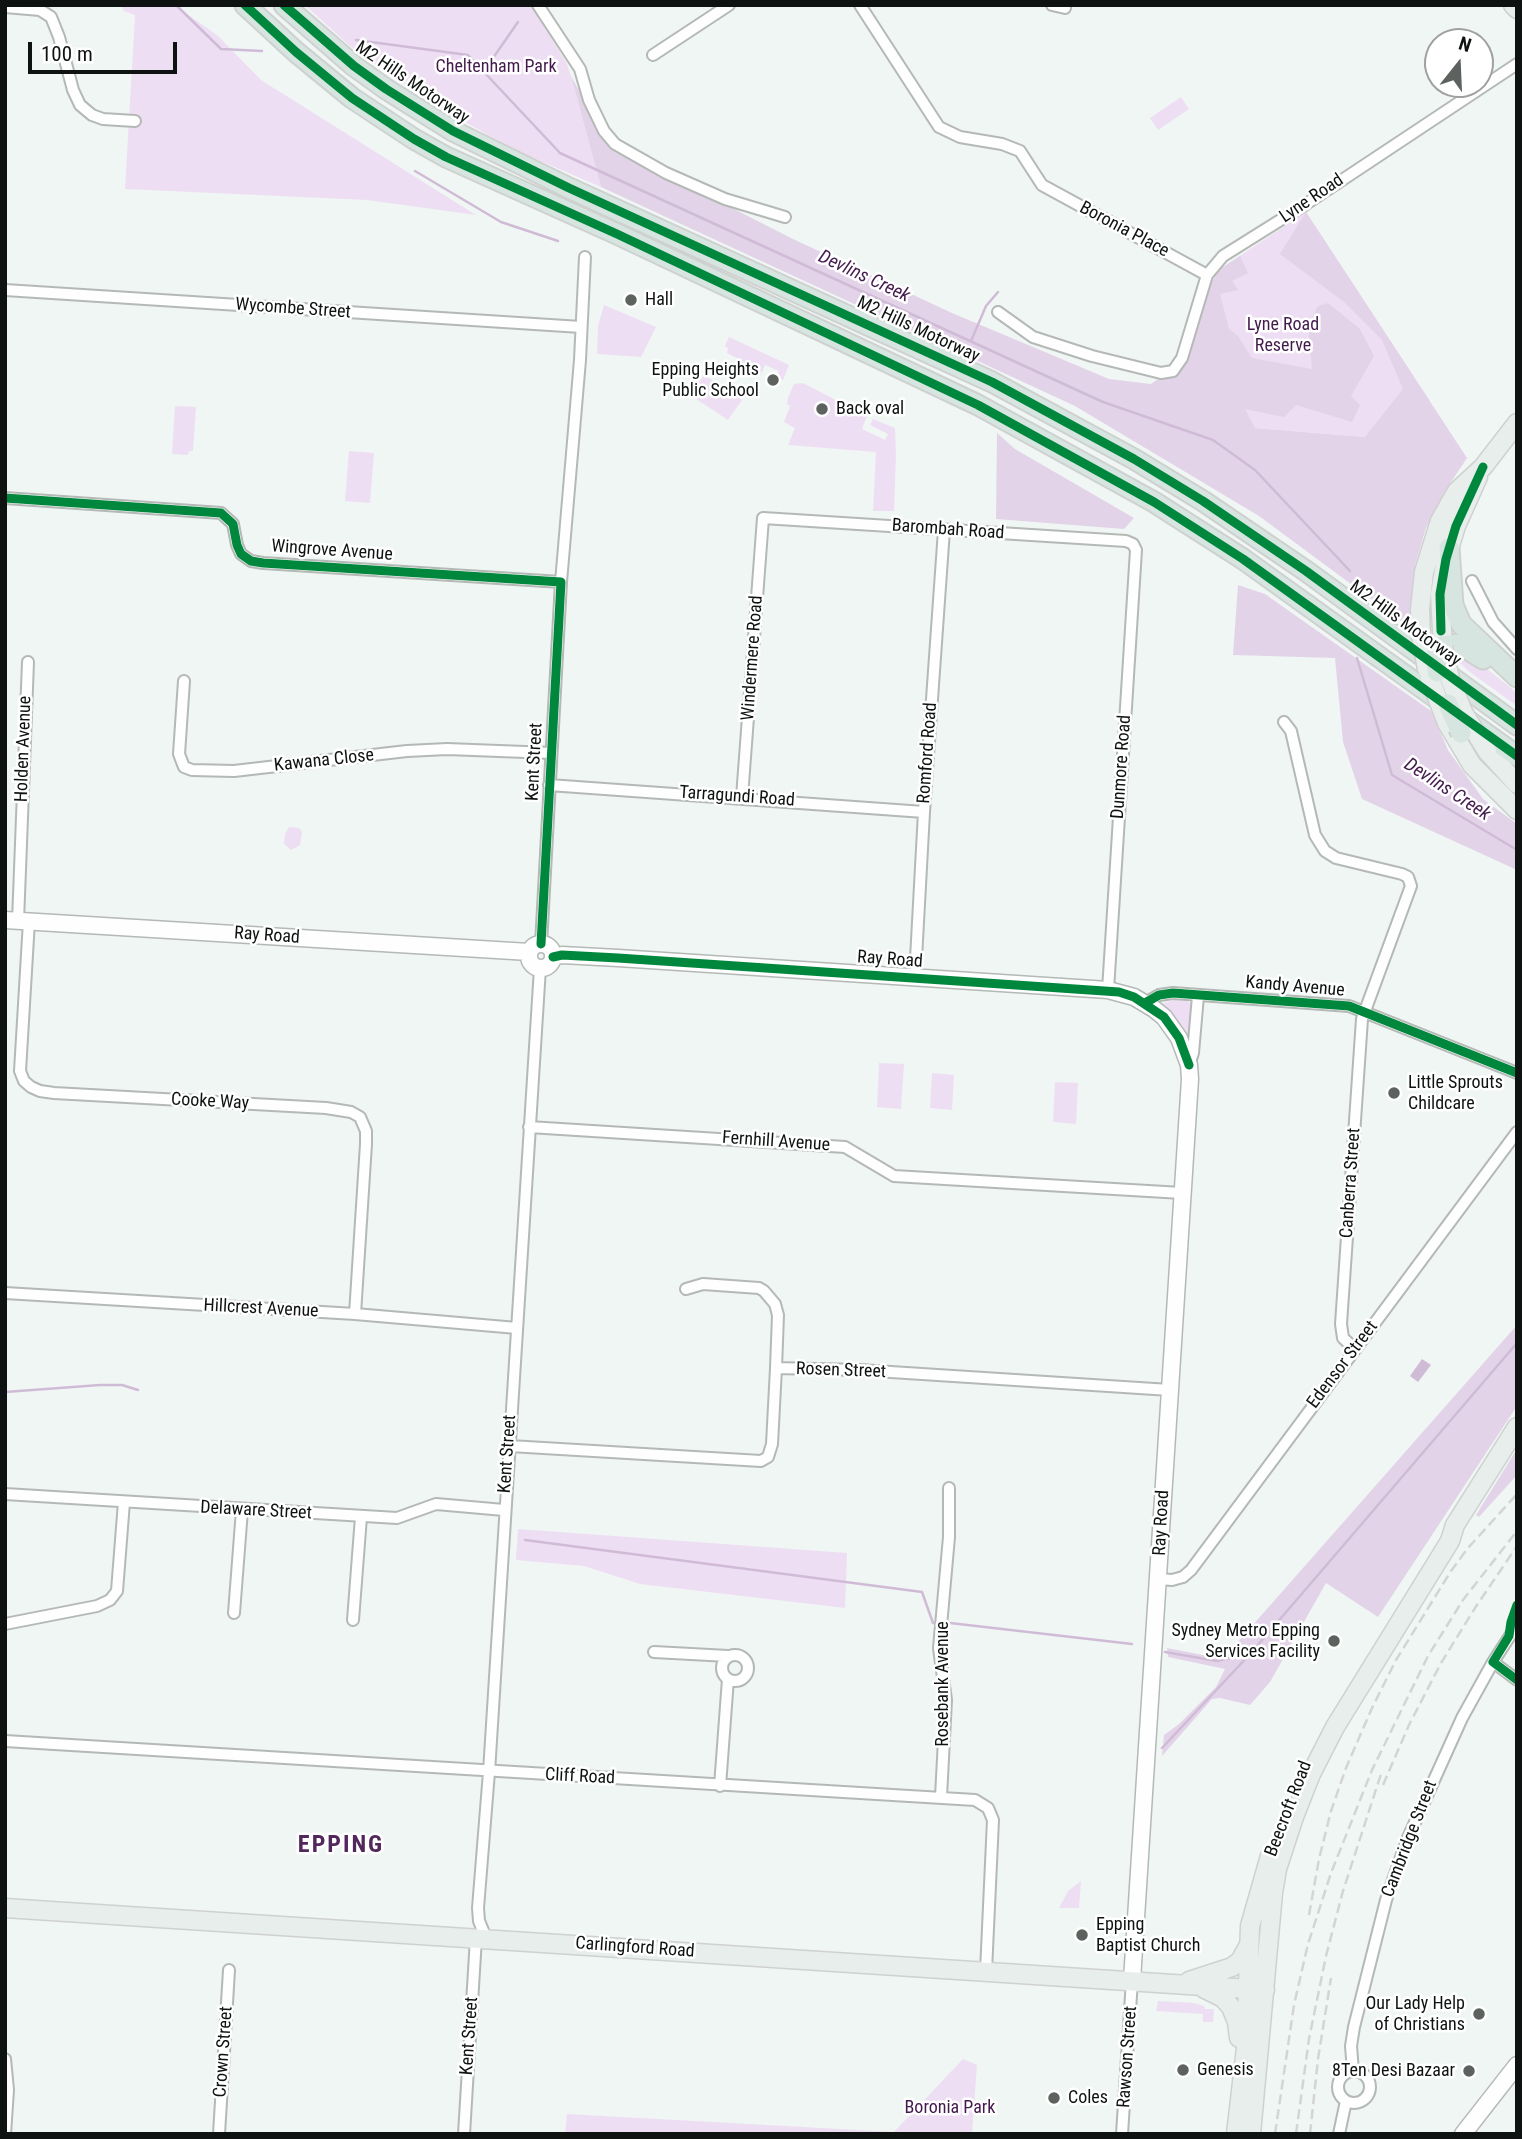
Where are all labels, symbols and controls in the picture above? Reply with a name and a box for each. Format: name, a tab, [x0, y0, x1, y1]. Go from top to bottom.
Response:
scale bar	[32, 28, 180, 72]
north arrow	[1424, 28, 1494, 98]
text: N	[1456, 32, 1474, 57]
street label: M2 Hills Motorway	[351, 37, 473, 129]
text: 100 m	[41, 42, 93, 66]
park label: Cheltenham Park	[435, 56, 557, 78]
street label: Lyne Road	[1276, 170, 1348, 228]
street label: Boronia Place	[1076, 197, 1172, 263]
water label: Devlins Creek	[815, 246, 913, 308]
place label: Hall	[645, 289, 673, 311]
marker: Hall	[623, 292, 639, 308]
street label: M2 Hills Motorway	[853, 292, 983, 368]
street label: Wycombe Street	[235, 294, 351, 324]
park label: Lyne Road Reserve	[1247, 314, 1319, 356]
place label: Epping Heights Public School	[652, 359, 759, 402]
marker: Epping Heights Public School	[765, 372, 781, 388]
place label: Back oval	[836, 398, 904, 420]
marker: Back oval	[814, 401, 830, 417]
street label: Barombah Road	[891, 515, 1005, 545]
street label: Wingrove Avenue	[271, 536, 393, 566]
street label: M2 Hills Motorway	[1345, 576, 1465, 672]
street label: Windermere Road	[738, 595, 768, 721]
street label: Holden Avenue	[11, 695, 37, 803]
street label: Romford Road	[914, 702, 942, 804]
street label: Dunmore Road	[1108, 714, 1136, 820]
street label: Kent Street	[522, 722, 548, 802]
street label: Kawana Close	[273, 745, 375, 777]
water label: Devlins Creek	[1399, 754, 1495, 826]
street label: Tarragundi Road	[678, 782, 796, 812]
street label: Ray Road	[233, 923, 301, 949]
street label: Ray Road	[856, 947, 924, 973]
street label: Kandy Avenue	[1244, 972, 1346, 1002]
place label: Little Sprouts Childcare	[1408, 1072, 1503, 1114]
marker: Little Sprouts Childcare	[1386, 1085, 1402, 1101]
street label: Cooke Way	[170, 1089, 250, 1115]
street label: Fernhill Avenue	[721, 1127, 831, 1157]
street label: Canberra Street	[1336, 1127, 1366, 1239]
street label: Hillcrest Avenue	[203, 1295, 319, 1323]
street label: Edensor Street	[1303, 1317, 1383, 1413]
street label: Rosen Street	[796, 1359, 886, 1383]
street label: Kent Street	[494, 1414, 522, 1494]
street label: Ray Road	[1149, 1490, 1175, 1556]
street label: Delaware Street	[200, 1497, 312, 1525]
place label: Sydney Metro Epping Services Facility	[1171, 1620, 1320, 1662]
street label: Rosebank Avenue	[932, 1621, 954, 1747]
marker: Sydney Metro Epping Services Facility	[1326, 1633, 1342, 1649]
street label: Beecroft Road	[1261, 1758, 1317, 1860]
street label: Cliff Road	[544, 1764, 616, 1790]
street label: Cambridge Street	[1378, 1778, 1442, 1900]
district label: EPPING	[299, 1832, 383, 1860]
place label: Epping Baptist Church	[1096, 1914, 1200, 1956]
marker: Epping Baptist Church	[1074, 1927, 1090, 1943]
street label: Carlingford Road	[575, 1933, 695, 1963]
place label: Our Lady Help of Christians	[1366, 1993, 1465, 2036]
street label: Kent Street	[456, 1996, 484, 2076]
street label: Rawson Street	[1114, 2005, 1142, 2109]
street label: Crown Street	[210, 2006, 238, 2098]
marker: Our Lady Help of Christians	[1471, 2006, 1487, 2022]
place label: Genesis	[1197, 2059, 1254, 2081]
place label: 8Ten Desi Bazaar	[1332, 2060, 1455, 2082]
marker: Genesis	[1175, 2062, 1191, 2078]
marker: 8Ten Desi Bazaar	[1461, 2063, 1477, 2079]
place label: Coles	[1068, 2087, 1108, 2109]
marker: Coles	[1046, 2090, 1062, 2106]
park label: Boronia Park	[905, 2097, 995, 2119]

